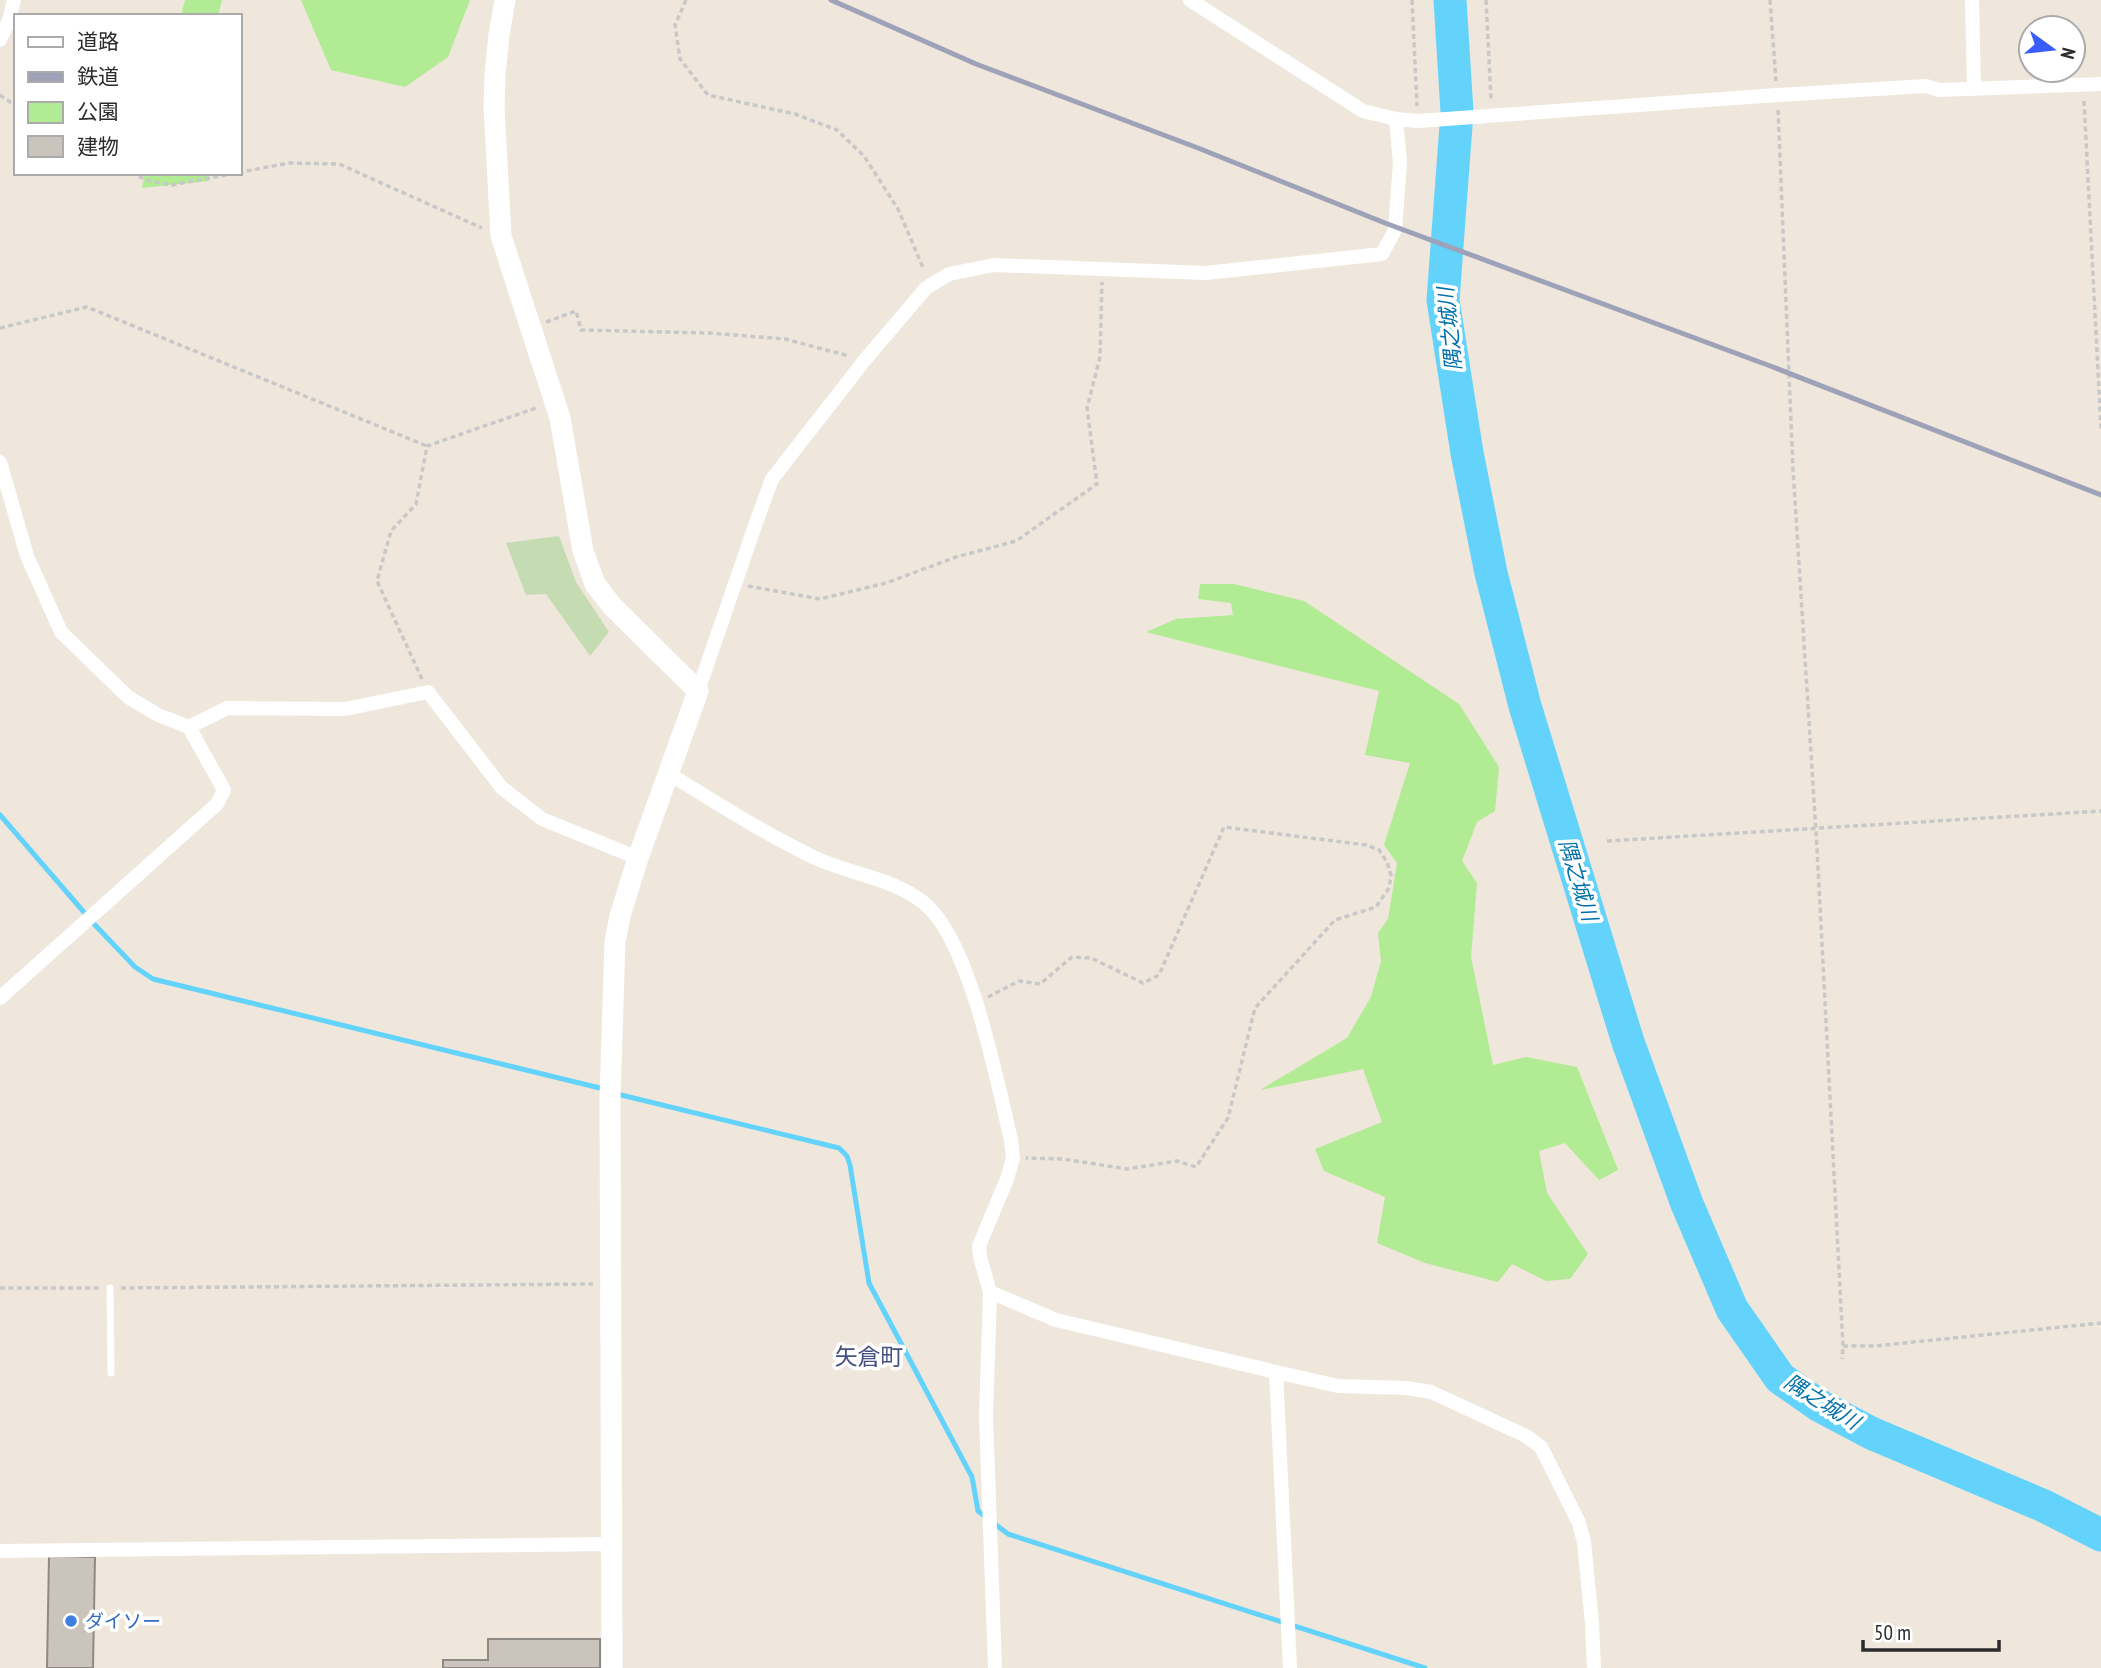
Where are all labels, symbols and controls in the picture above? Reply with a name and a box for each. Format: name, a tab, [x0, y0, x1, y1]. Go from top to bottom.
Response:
legend	[14, 14, 242, 175]
north arrow	[2017, 14, 2087, 84]
text: 道路	[77, 28, 119, 55]
text: N	[2056, 45, 2081, 61]
text: 鉄道	[77, 63, 119, 90]
text: 公園	[77, 98, 119, 125]
text: 建物	[77, 133, 119, 160]
water label: 隅之城川	[1431, 284, 1467, 372]
water label: 隅之城川	[1553, 836, 1604, 926]
district label: 矢倉町	[835, 1342, 904, 1371]
water label: 隅之城川	[1779, 1368, 1867, 1436]
scale bar	[1863, 1608, 2000, 1652]
place label: ダイソー	[85, 1609, 161, 1633]
marker: ダイソー	[63, 1613, 79, 1629]
text: 50 m	[1874, 1619, 1911, 1646]

